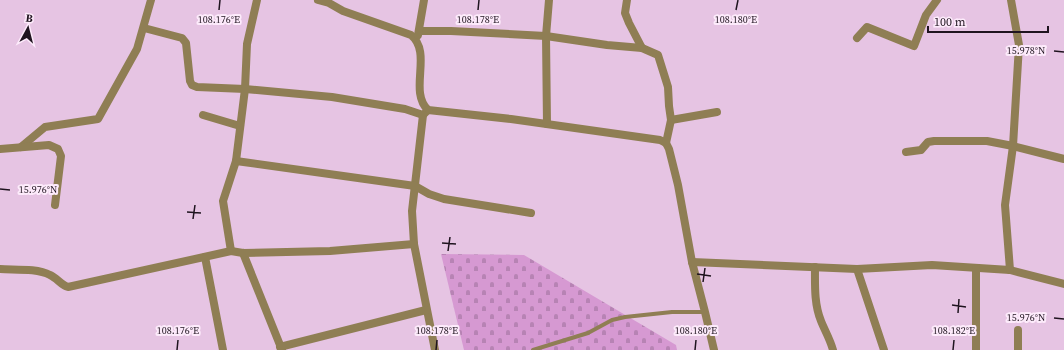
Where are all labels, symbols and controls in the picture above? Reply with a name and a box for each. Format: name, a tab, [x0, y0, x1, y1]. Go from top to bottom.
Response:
north arrow	[8, 8, 48, 48]
scale bar	[928, 8, 1048, 34]
text: B	[25, 11, 34, 26]
text: 108.176°E	[198, 13, 240, 26]
text: 108.178°E	[457, 13, 499, 26]
text: 108.180°E	[715, 13, 757, 26]
text: 100 m	[934, 14, 966, 30]
text: 15.978°N	[1007, 44, 1045, 57]
text: 15.976°N	[19, 183, 57, 196]
text: 15.976°N	[1007, 311, 1045, 324]
text: 108.176°E	[157, 324, 199, 337]
text: 108.178°E	[416, 324, 458, 337]
text: 108.180°E	[675, 324, 717, 337]
text: 108.182°E	[933, 324, 975, 337]

